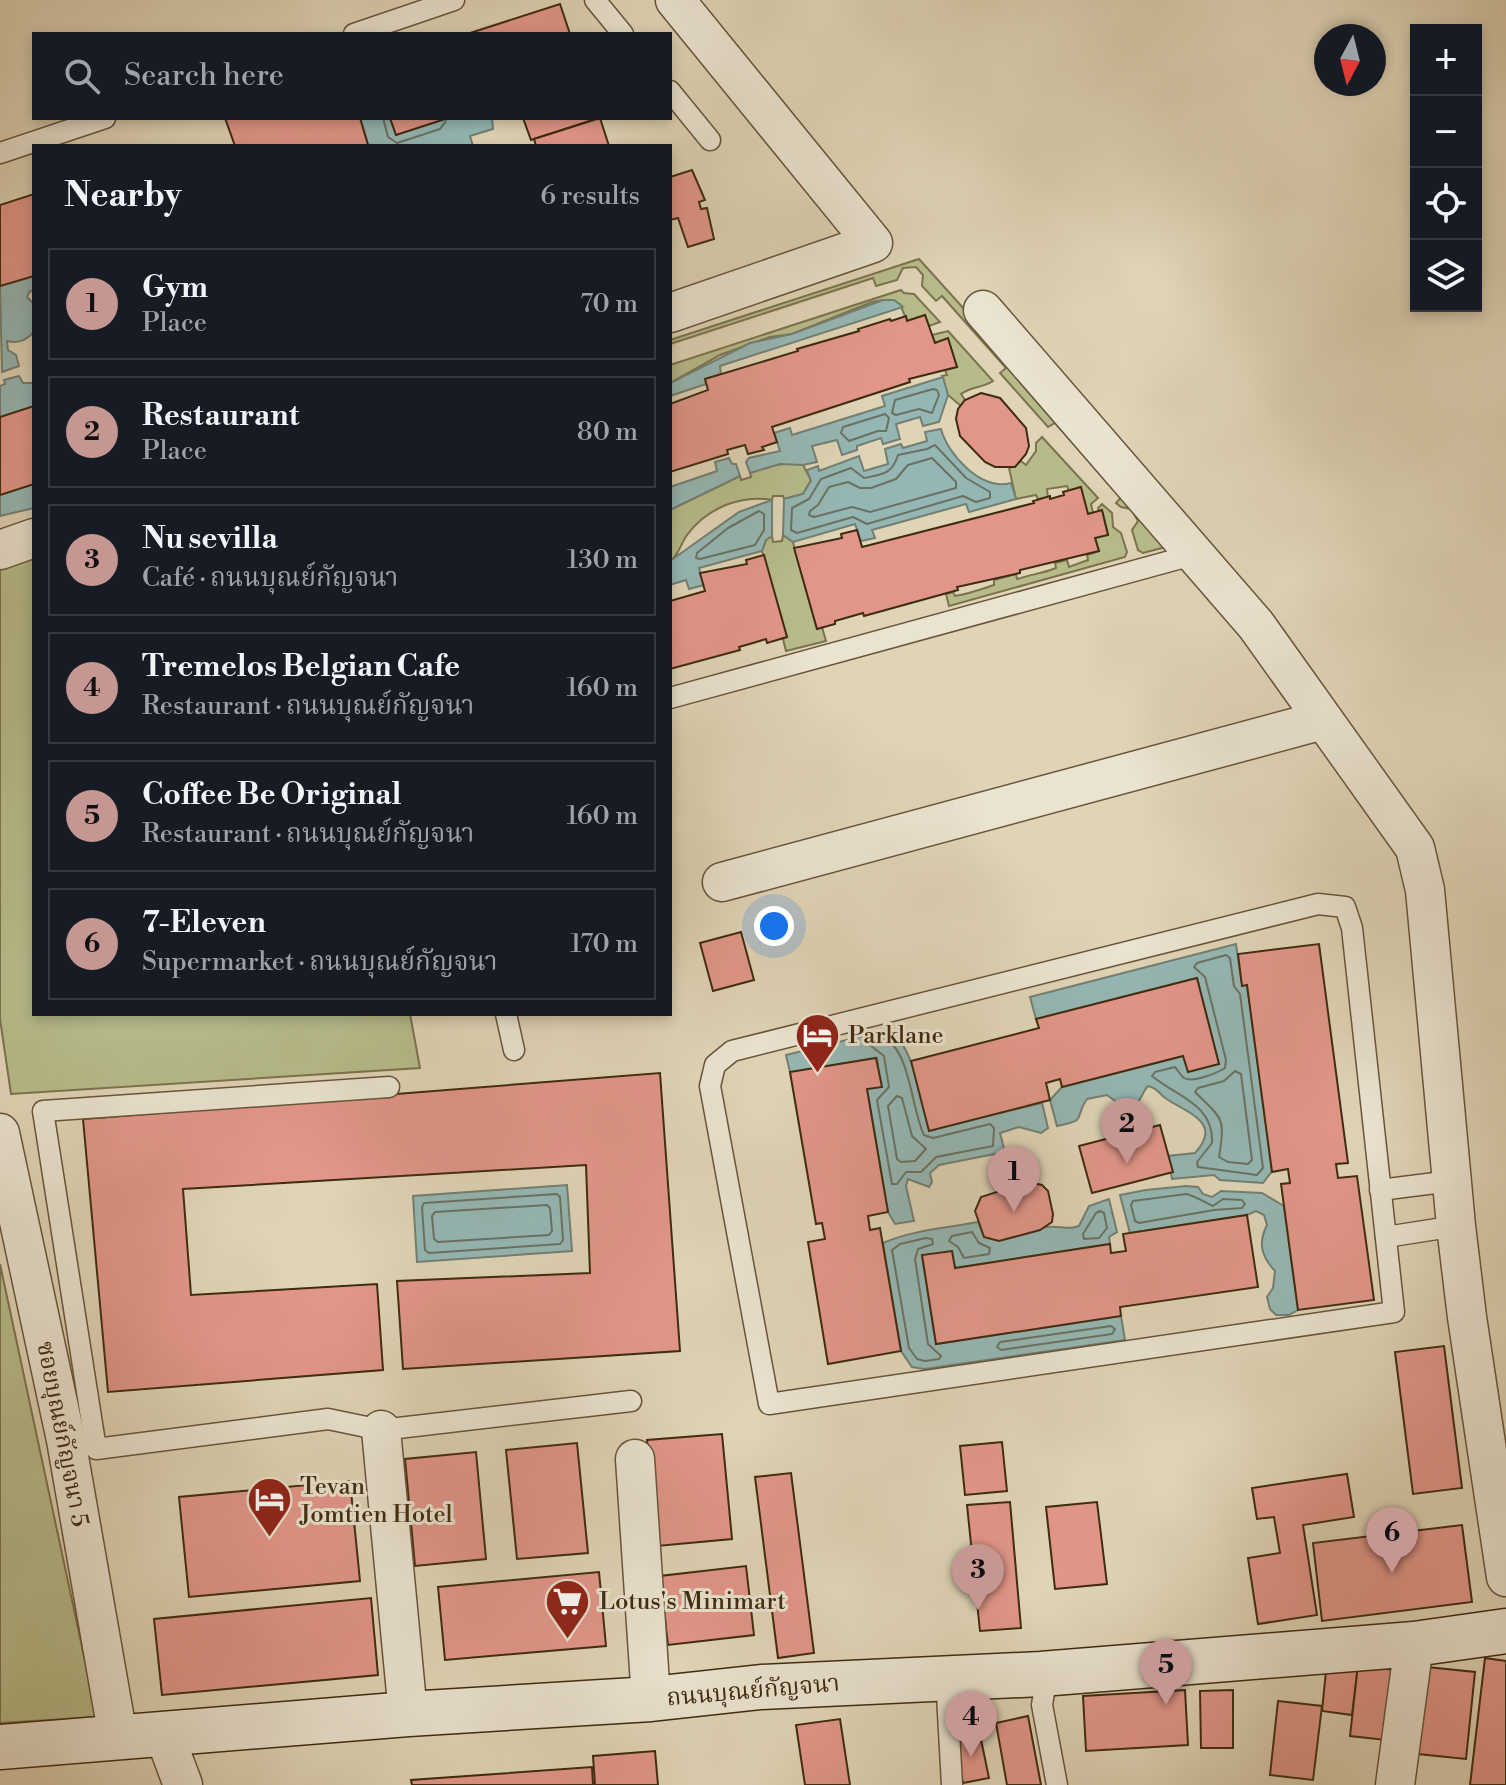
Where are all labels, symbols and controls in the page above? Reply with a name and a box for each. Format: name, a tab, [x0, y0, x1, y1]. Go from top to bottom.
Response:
north arrow	[1314, 24, 1386, 96]
map controls	[1410, 24, 1482, 312]
button: +	[1410, 24, 1482, 96]
search box	[32, 32, 672, 120]
icon: search	[60, 54, 104, 98]
text: Search here	[124, 57, 284, 95]
button: −	[1410, 96, 1482, 168]
button: locate	[1410, 168, 1482, 240]
text: Nearby	[64, 175, 182, 217]
text: 6 results	[540, 180, 640, 212]
button: layers	[1410, 240, 1482, 312]
text: Gym	[142, 269, 208, 307]
text: 1	[86, 288, 98, 320]
text: 70 m	[580, 288, 638, 320]
text: Place	[142, 307, 207, 339]
text: Restaurant	[142, 397, 299, 435]
text: 2	[84, 416, 100, 448]
text: 80 m	[577, 416, 638, 448]
text: Place	[142, 435, 207, 467]
text: Nu sevilla	[142, 520, 278, 558]
text: 3	[84, 544, 100, 576]
text: 130 m	[567, 544, 638, 576]
text: Café · ถนนบุณย์กัญจนา	[142, 562, 398, 594]
text: Tremelos Belgian Cafe	[142, 648, 460, 686]
text: 4	[83, 672, 101, 704]
text: 160 m	[567, 672, 638, 704]
text: Restaurant · ถนนบุณย์กัญจนา	[142, 690, 474, 722]
text: Coffee Be Original	[142, 776, 401, 814]
text: 5	[84, 800, 100, 832]
text: 160 m	[567, 800, 638, 832]
text: Restaurant · ถนนบุณย์กัญจนา	[142, 818, 474, 850]
text: 7-Eleven	[142, 904, 266, 942]
your location	[754, 906, 794, 946]
text: 6	[84, 928, 100, 960]
text: 170 m	[570, 928, 638, 960]
text: Supermarket · ถนนบุณย์กัญจนา	[142, 946, 498, 978]
hotel icon: Parklane	[793, 1011, 841, 1074]
place label: Parklane	[848, 1021, 944, 1051]
pin: 2	[1101, 1098, 1153, 1164]
pin: 1	[988, 1146, 1040, 1212]
street label: ซอยบุณย์กัญจนา 5	[29, 1338, 97, 1530]
place label: Tevan Jomtien Hotel	[299, 1472, 453, 1530]
hotel icon: Tevan Jomtien Hotel	[245, 1476, 293, 1539]
pin: 6	[1366, 1507, 1418, 1573]
pin: 3	[952, 1544, 1004, 1610]
supermarket icon: Lotus's Minimart	[544, 1577, 592, 1640]
place label: Lotus's Minimart	[599, 1587, 786, 1617]
pin: 5	[1140, 1639, 1192, 1705]
street label: ถนนบุณย์กัญจนา	[665, 1666, 841, 1714]
pin: 4	[945, 1691, 997, 1757]

